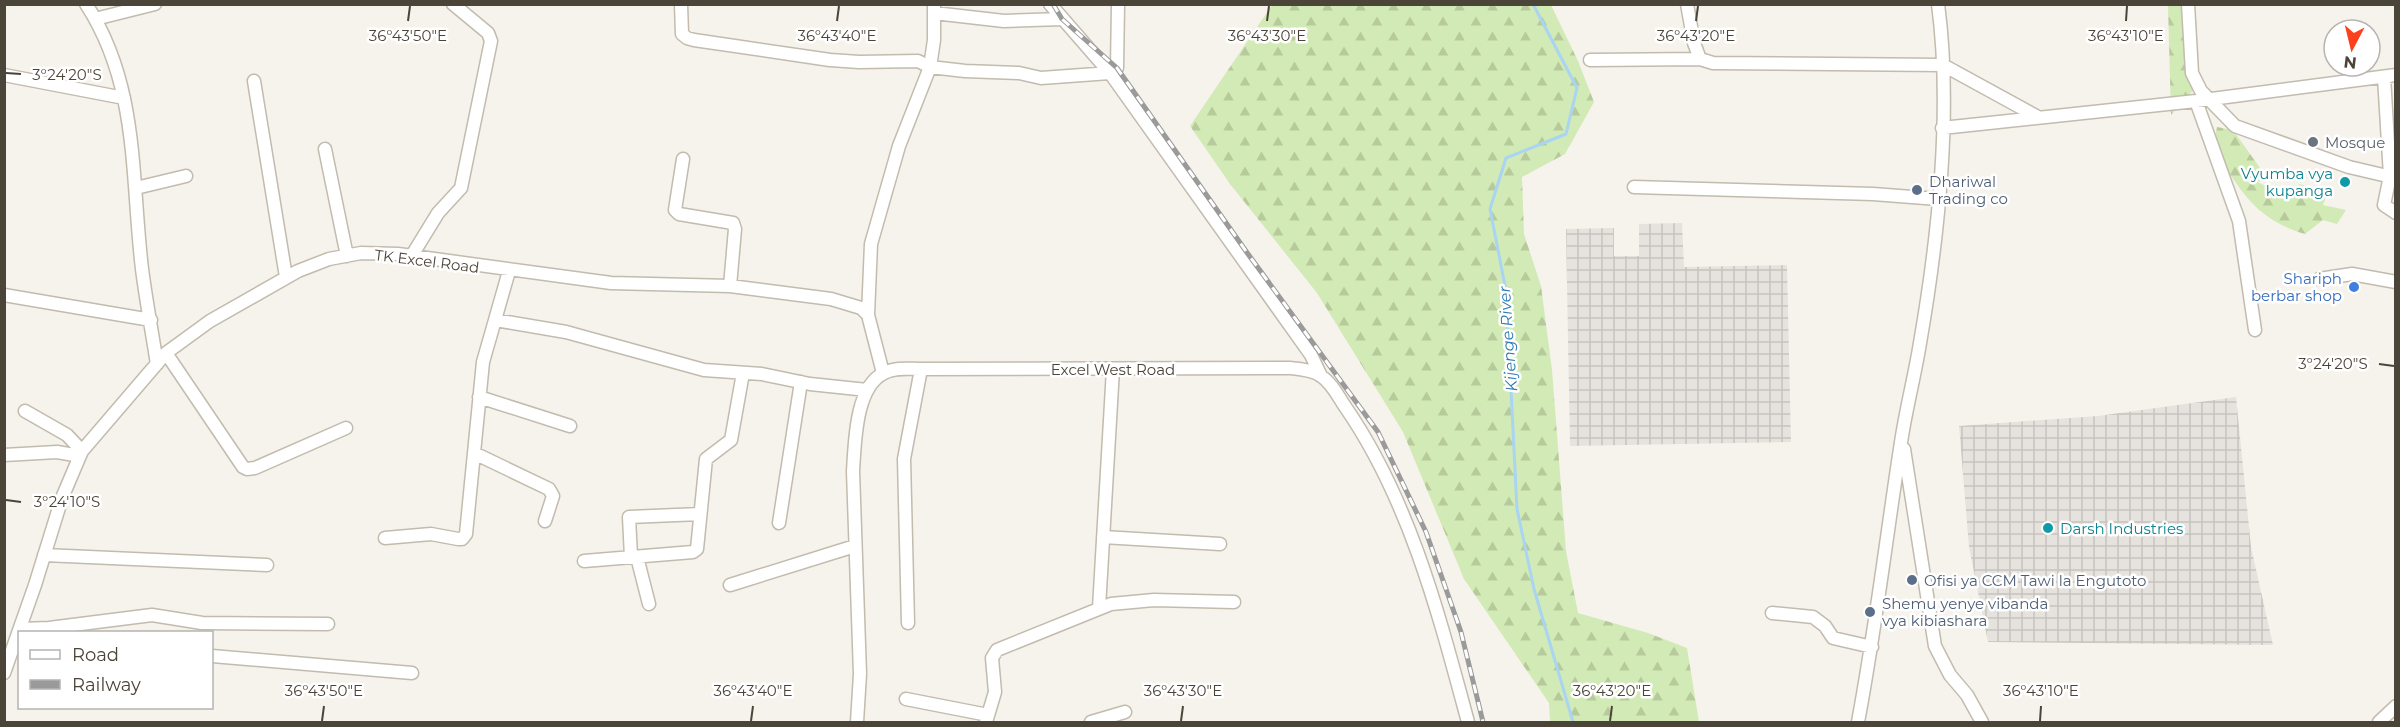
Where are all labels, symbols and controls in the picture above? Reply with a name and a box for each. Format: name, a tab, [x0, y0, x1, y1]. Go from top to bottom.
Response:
north arrow	[2322, 18, 2382, 78]
text: 36°43'50"E	[369, 26, 447, 45]
text: 36°43'40"E	[798, 26, 877, 45]
text: 36°43'30"E	[1228, 26, 1306, 45]
text: 36°43'20"E	[1657, 26, 1735, 45]
text: 36°43'10"E	[2088, 26, 2164, 45]
text: N	[2343, 52, 2358, 73]
text: 3°24'20"S	[32, 65, 102, 84]
place label: Mosque	[2325, 133, 2385, 152]
marker: Mosque	[2306, 135, 2320, 149]
place label: Vyumba vya kupanga	[2241, 164, 2333, 200]
place label: Dhariwal Trading co	[1929, 172, 2008, 208]
marker: Vyumba vya kupanga	[2338, 175, 2352, 189]
marker: Dhariwal Trading co	[1910, 183, 1924, 197]
street label: TK Excel Road	[374, 245, 480, 277]
place label: Shariph berbar shop	[2251, 269, 2342, 305]
marker: Shariph berbar shop	[2347, 280, 2361, 294]
water label: Kijenge River	[1495, 285, 1521, 392]
text: 3°24'20"S	[2298, 354, 2368, 373]
street label: Excel West Road	[1051, 360, 1175, 379]
text: 3°24'10"S	[34, 492, 100, 511]
place label: Darsh Industries	[2060, 519, 2183, 538]
marker: Darsh Industries	[2041, 521, 2055, 535]
place label: Ofisi ya CCM Tawi la Engutoto	[1924, 571, 2147, 590]
marker: Ofisi ya CCM Tawi la Engutoto	[1905, 573, 1919, 587]
place label: Shemu yenye vibanda vya kibiashara	[1882, 594, 2048, 630]
marker: Shemu yenye vibanda vya kibiashara	[1863, 605, 1877, 619]
legend	[18, 631, 213, 709]
text: Road	[72, 644, 119, 666]
text: Railway	[72, 674, 141, 696]
text: 36°43'50"E	[285, 681, 363, 700]
text: 36°43'40"E	[714, 681, 793, 700]
text: 36°43'30"E	[1144, 681, 1222, 700]
text: 36°43'20"E	[1573, 681, 1651, 700]
text: 36°43'10"E	[2003, 681, 2079, 700]

